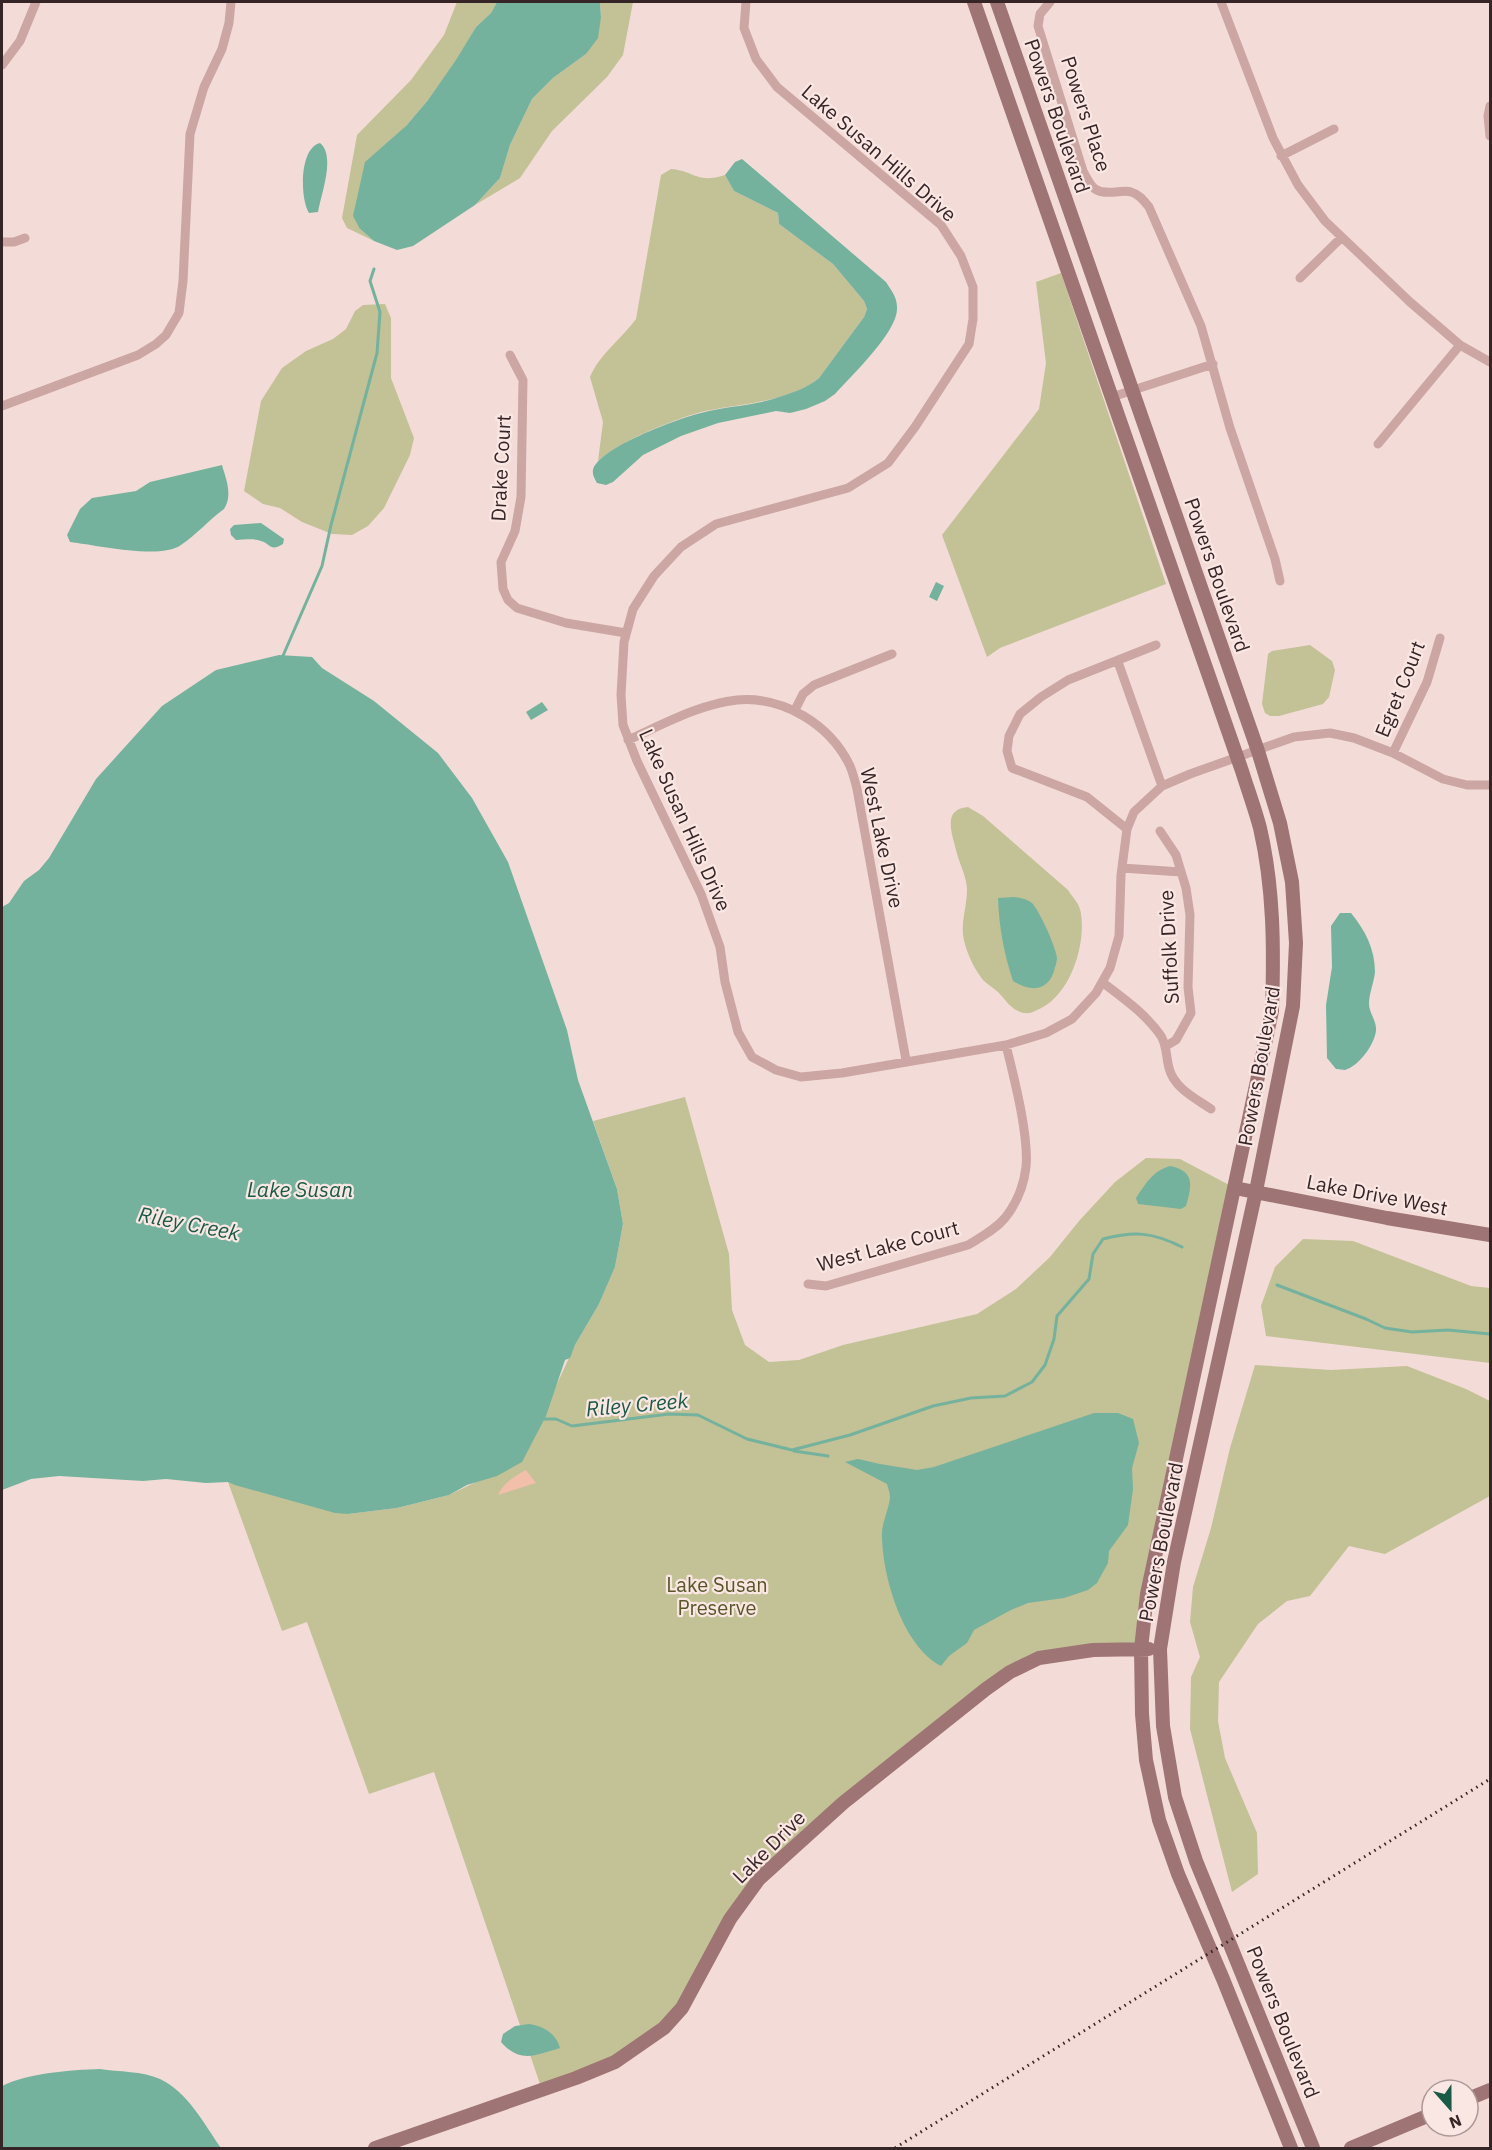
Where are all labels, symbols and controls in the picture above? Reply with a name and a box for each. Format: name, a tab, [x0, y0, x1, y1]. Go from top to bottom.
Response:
street label: Powers Boulevard	[1018, 35, 1097, 197]
street label: Powers Place	[1055, 53, 1118, 175]
street label: Lake Susan Hills Drive	[796, 78, 962, 227]
street label: Drake Court	[484, 414, 517, 522]
street label: Powers Boulevard	[1178, 494, 1257, 656]
street label: Egret Court	[1368, 637, 1431, 741]
street label: Lake Susan Hills Drive	[633, 724, 738, 915]
street label: West Lake Drive	[854, 765, 911, 911]
street label: Suffolk Drive	[1152, 889, 1185, 1005]
street label: Powers Boulevard	[1231, 984, 1286, 1148]
street label: Lake Drive West	[1304, 1168, 1450, 1221]
water label: Lake Susan	[247, 1175, 353, 1203]
water label: Riley Creek	[136, 1199, 243, 1247]
street label: West Lake Court	[814, 1214, 962, 1277]
water label: Riley Creek	[585, 1385, 690, 1422]
street label: Powers Boulevard	[1132, 1460, 1189, 1624]
park label: Lake Susan Preserve	[666, 1571, 768, 1621]
street label: Lake Drive	[726, 1804, 811, 1889]
street label: Powers Boulevard	[1241, 1942, 1326, 2102]
north arrow	[1420, 2078, 1480, 2138]
text: N	[1446, 2111, 1464, 2133]

